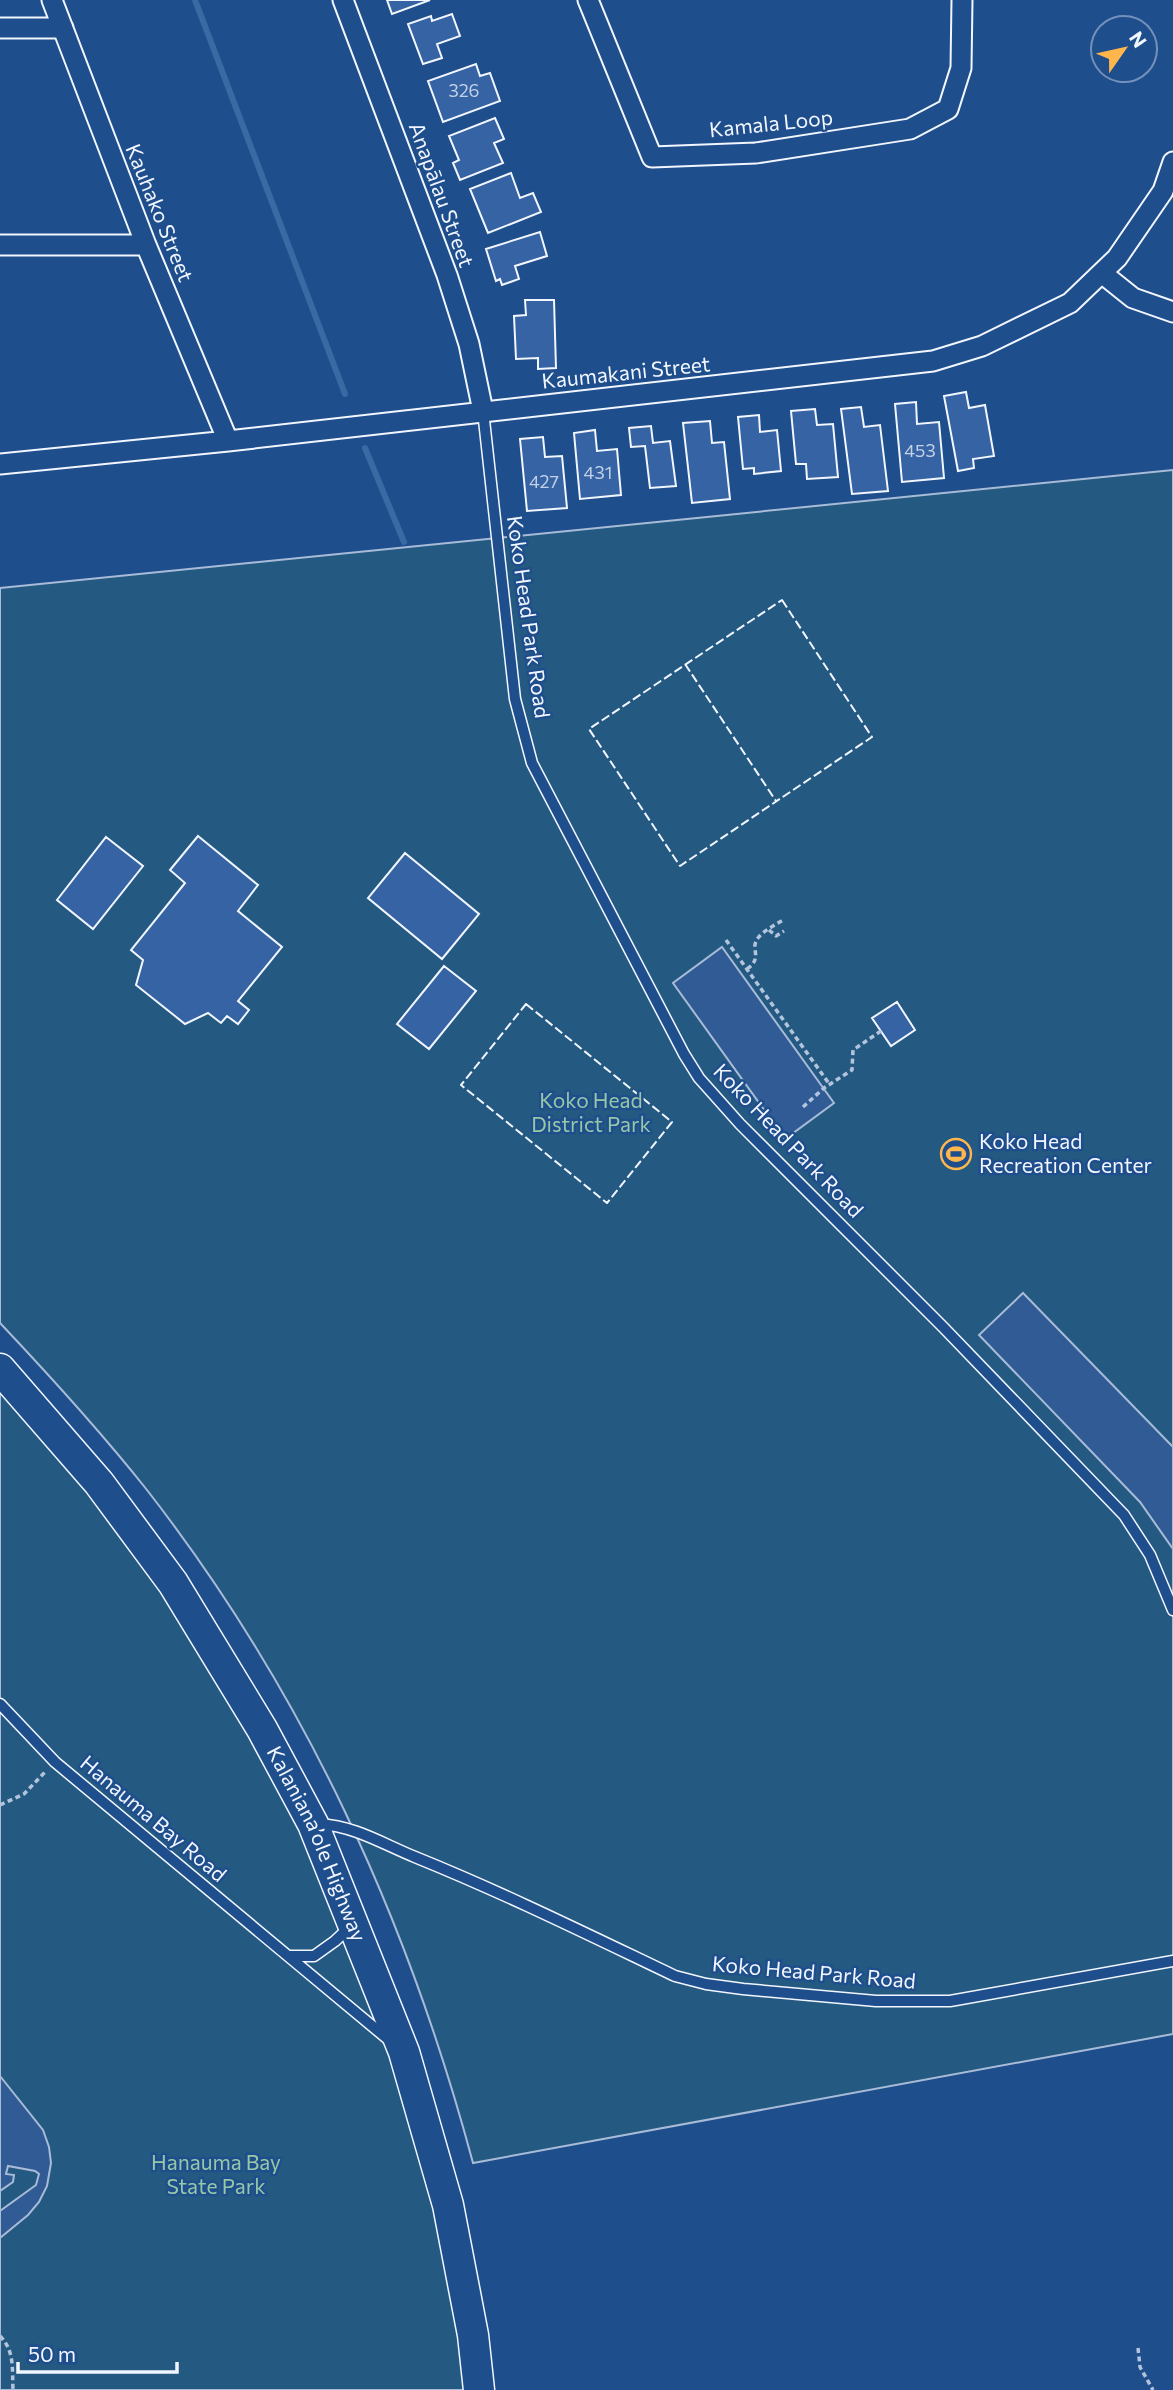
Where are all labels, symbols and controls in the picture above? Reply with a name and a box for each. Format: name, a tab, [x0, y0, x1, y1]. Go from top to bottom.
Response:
north arrow	[1089, 14, 1159, 84]
text: N	[1125, 27, 1152, 52]
house number: 326	[448, 79, 480, 101]
street label: Kamala Loop	[708, 104, 834, 141]
street label: Anapālau Street	[405, 119, 480, 270]
street label: Kauhako Street	[121, 140, 199, 285]
street label: Kaumakani Street	[540, 350, 711, 393]
house number: 453	[904, 439, 936, 461]
house number: 431	[584, 461, 612, 483]
house number: 427	[529, 470, 559, 492]
street label: Koko Head Park Road	[503, 514, 556, 720]
street label: Koko Head Park Road	[709, 1058, 869, 1222]
park label: Koko Head District Park	[531, 1087, 651, 1136]
place label: Koko Head Recreation Center	[979, 1128, 1152, 1177]
sports icon: Koko Head Recreation Center	[939, 1137, 973, 1171]
street label: Kalaniana’ole Highway	[263, 1741, 373, 1945]
street label: Hanauma Bay Road	[76, 1749, 232, 1886]
street label: Koko Head Park Road	[711, 1950, 917, 1993]
park label: Hanauma Bay State Park	[151, 2149, 281, 2198]
scale bar	[18, 2330, 177, 2374]
text: 50 m	[28, 2341, 76, 2366]

